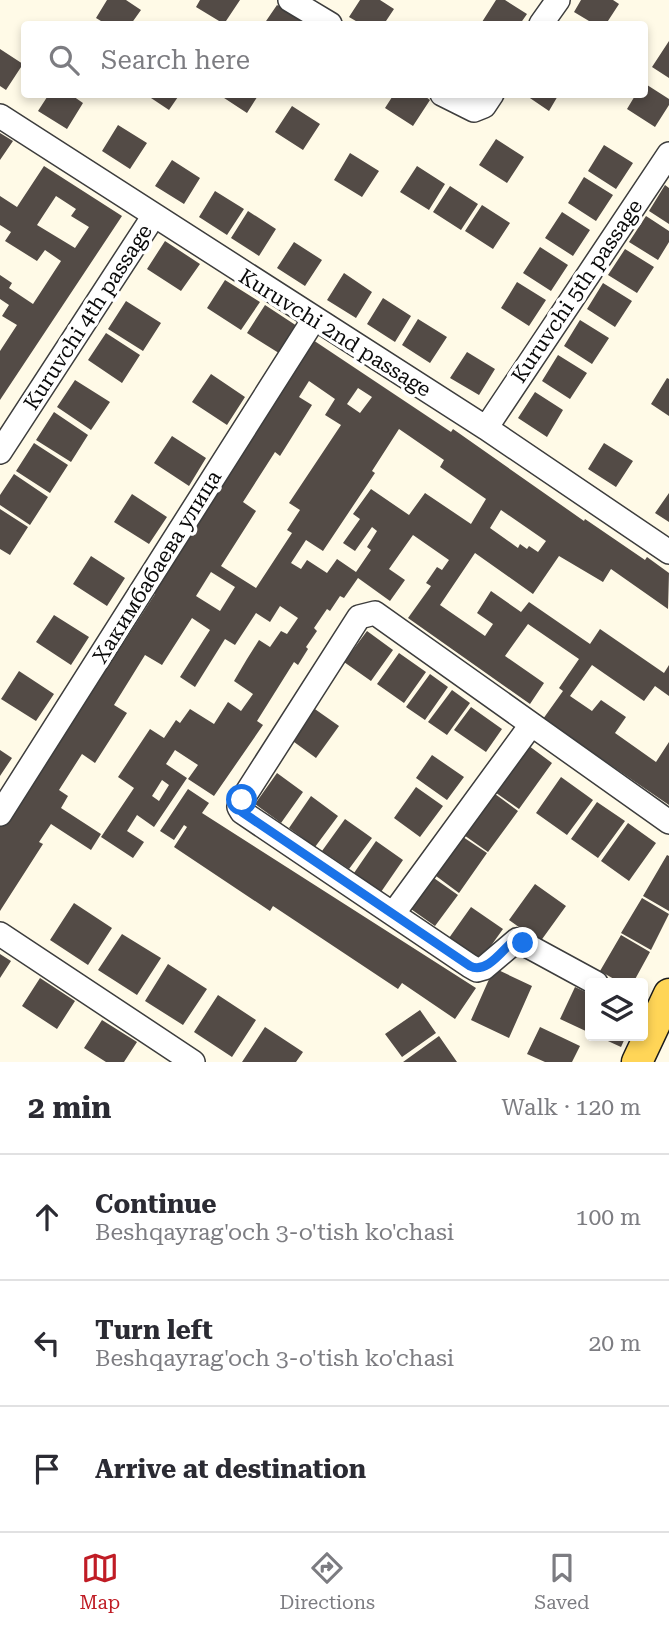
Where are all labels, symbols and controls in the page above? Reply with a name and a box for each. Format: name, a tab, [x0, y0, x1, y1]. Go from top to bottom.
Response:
search box	[21, 21, 648, 98]
icon: search	[45, 41, 83, 79]
text: Search here	[101, 45, 250, 75]
street label: Kuruvchi 5th passage	[507, 195, 647, 387]
street label: Kuruvchi 4th passage	[19, 220, 157, 414]
street label: Kuruvchi 2nd passage	[235, 264, 435, 402]
street label: Хакимбабаева улица	[88, 466, 227, 668]
route start	[226, 784, 257, 815]
route end	[507, 927, 538, 958]
map controls	[585, 978, 648, 1041]
button: layers	[585, 978, 648, 1041]
text: 2 min	[28, 1090, 111, 1125]
text: Walk · 120 m	[502, 1094, 641, 1121]
text: Continue	[95, 1189, 217, 1219]
icon: ahead	[28, 1198, 66, 1236]
text: 100 m	[576, 1204, 641, 1231]
text: Beshqayrag'och 3-o'tish ko'chasi	[95, 1219, 454, 1246]
text: Turn left	[95, 1315, 213, 1345]
icon: left	[28, 1324, 66, 1362]
text: 20 m	[588, 1330, 641, 1357]
text: Beshqayrag'och 3-o'tish ko'chasi	[95, 1345, 454, 1372]
icon: arrive	[28, 1450, 66, 1488]
text: Arrive at destination	[95, 1454, 366, 1484]
tab: Map	[80, 1549, 120, 1614]
tab: Directions	[279, 1549, 375, 1614]
tab: Saved	[534, 1549, 589, 1614]

